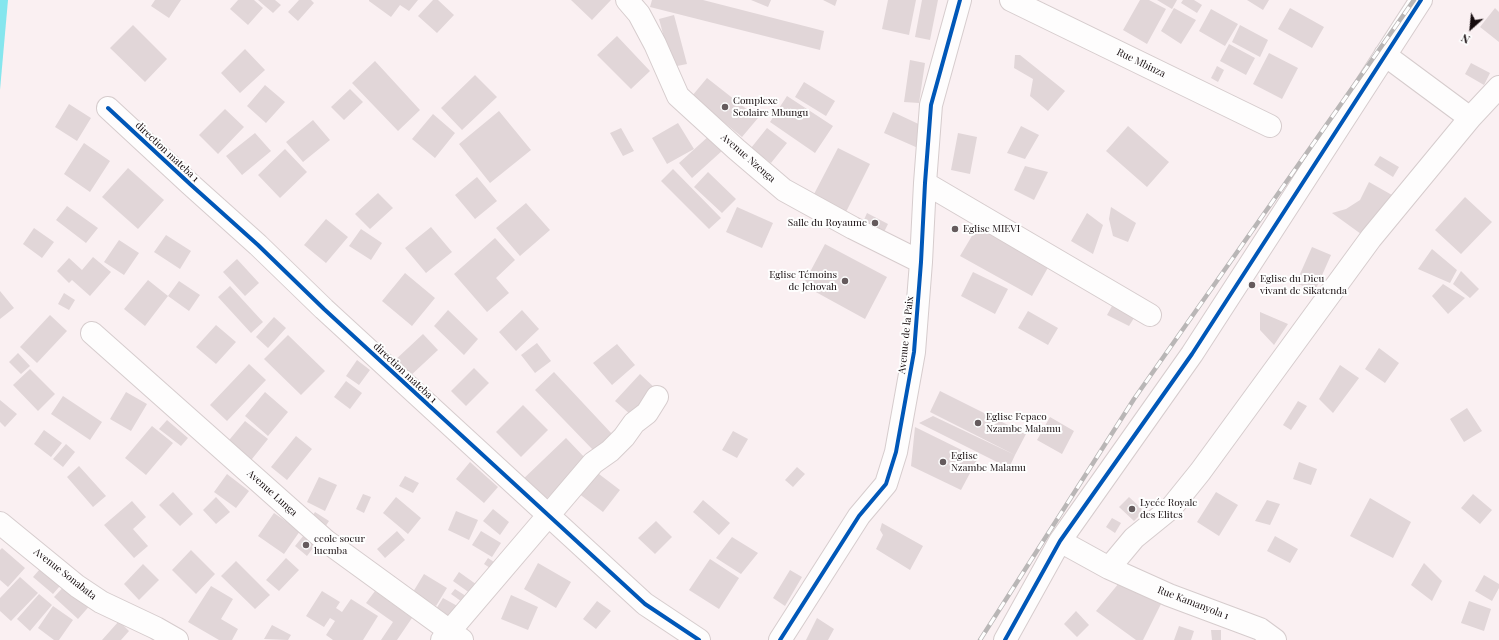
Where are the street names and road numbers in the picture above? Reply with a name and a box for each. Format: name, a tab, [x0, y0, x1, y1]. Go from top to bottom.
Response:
street label: Rue Mbinza	[1115, 46, 1167, 80]
street label: direction mateba 1	[133, 119, 201, 185]
street label: Avenue Nzenga	[718, 131, 778, 185]
street label: Avenue de la Paix	[896, 296, 916, 374]
street label: direction mateba 1	[371, 340, 439, 406]
street label: Avenue Lunga	[244, 467, 300, 519]
street label: Avenue Sonabata	[31, 546, 99, 602]
street label: Rue Kamanyola 1	[1156, 584, 1230, 622]

